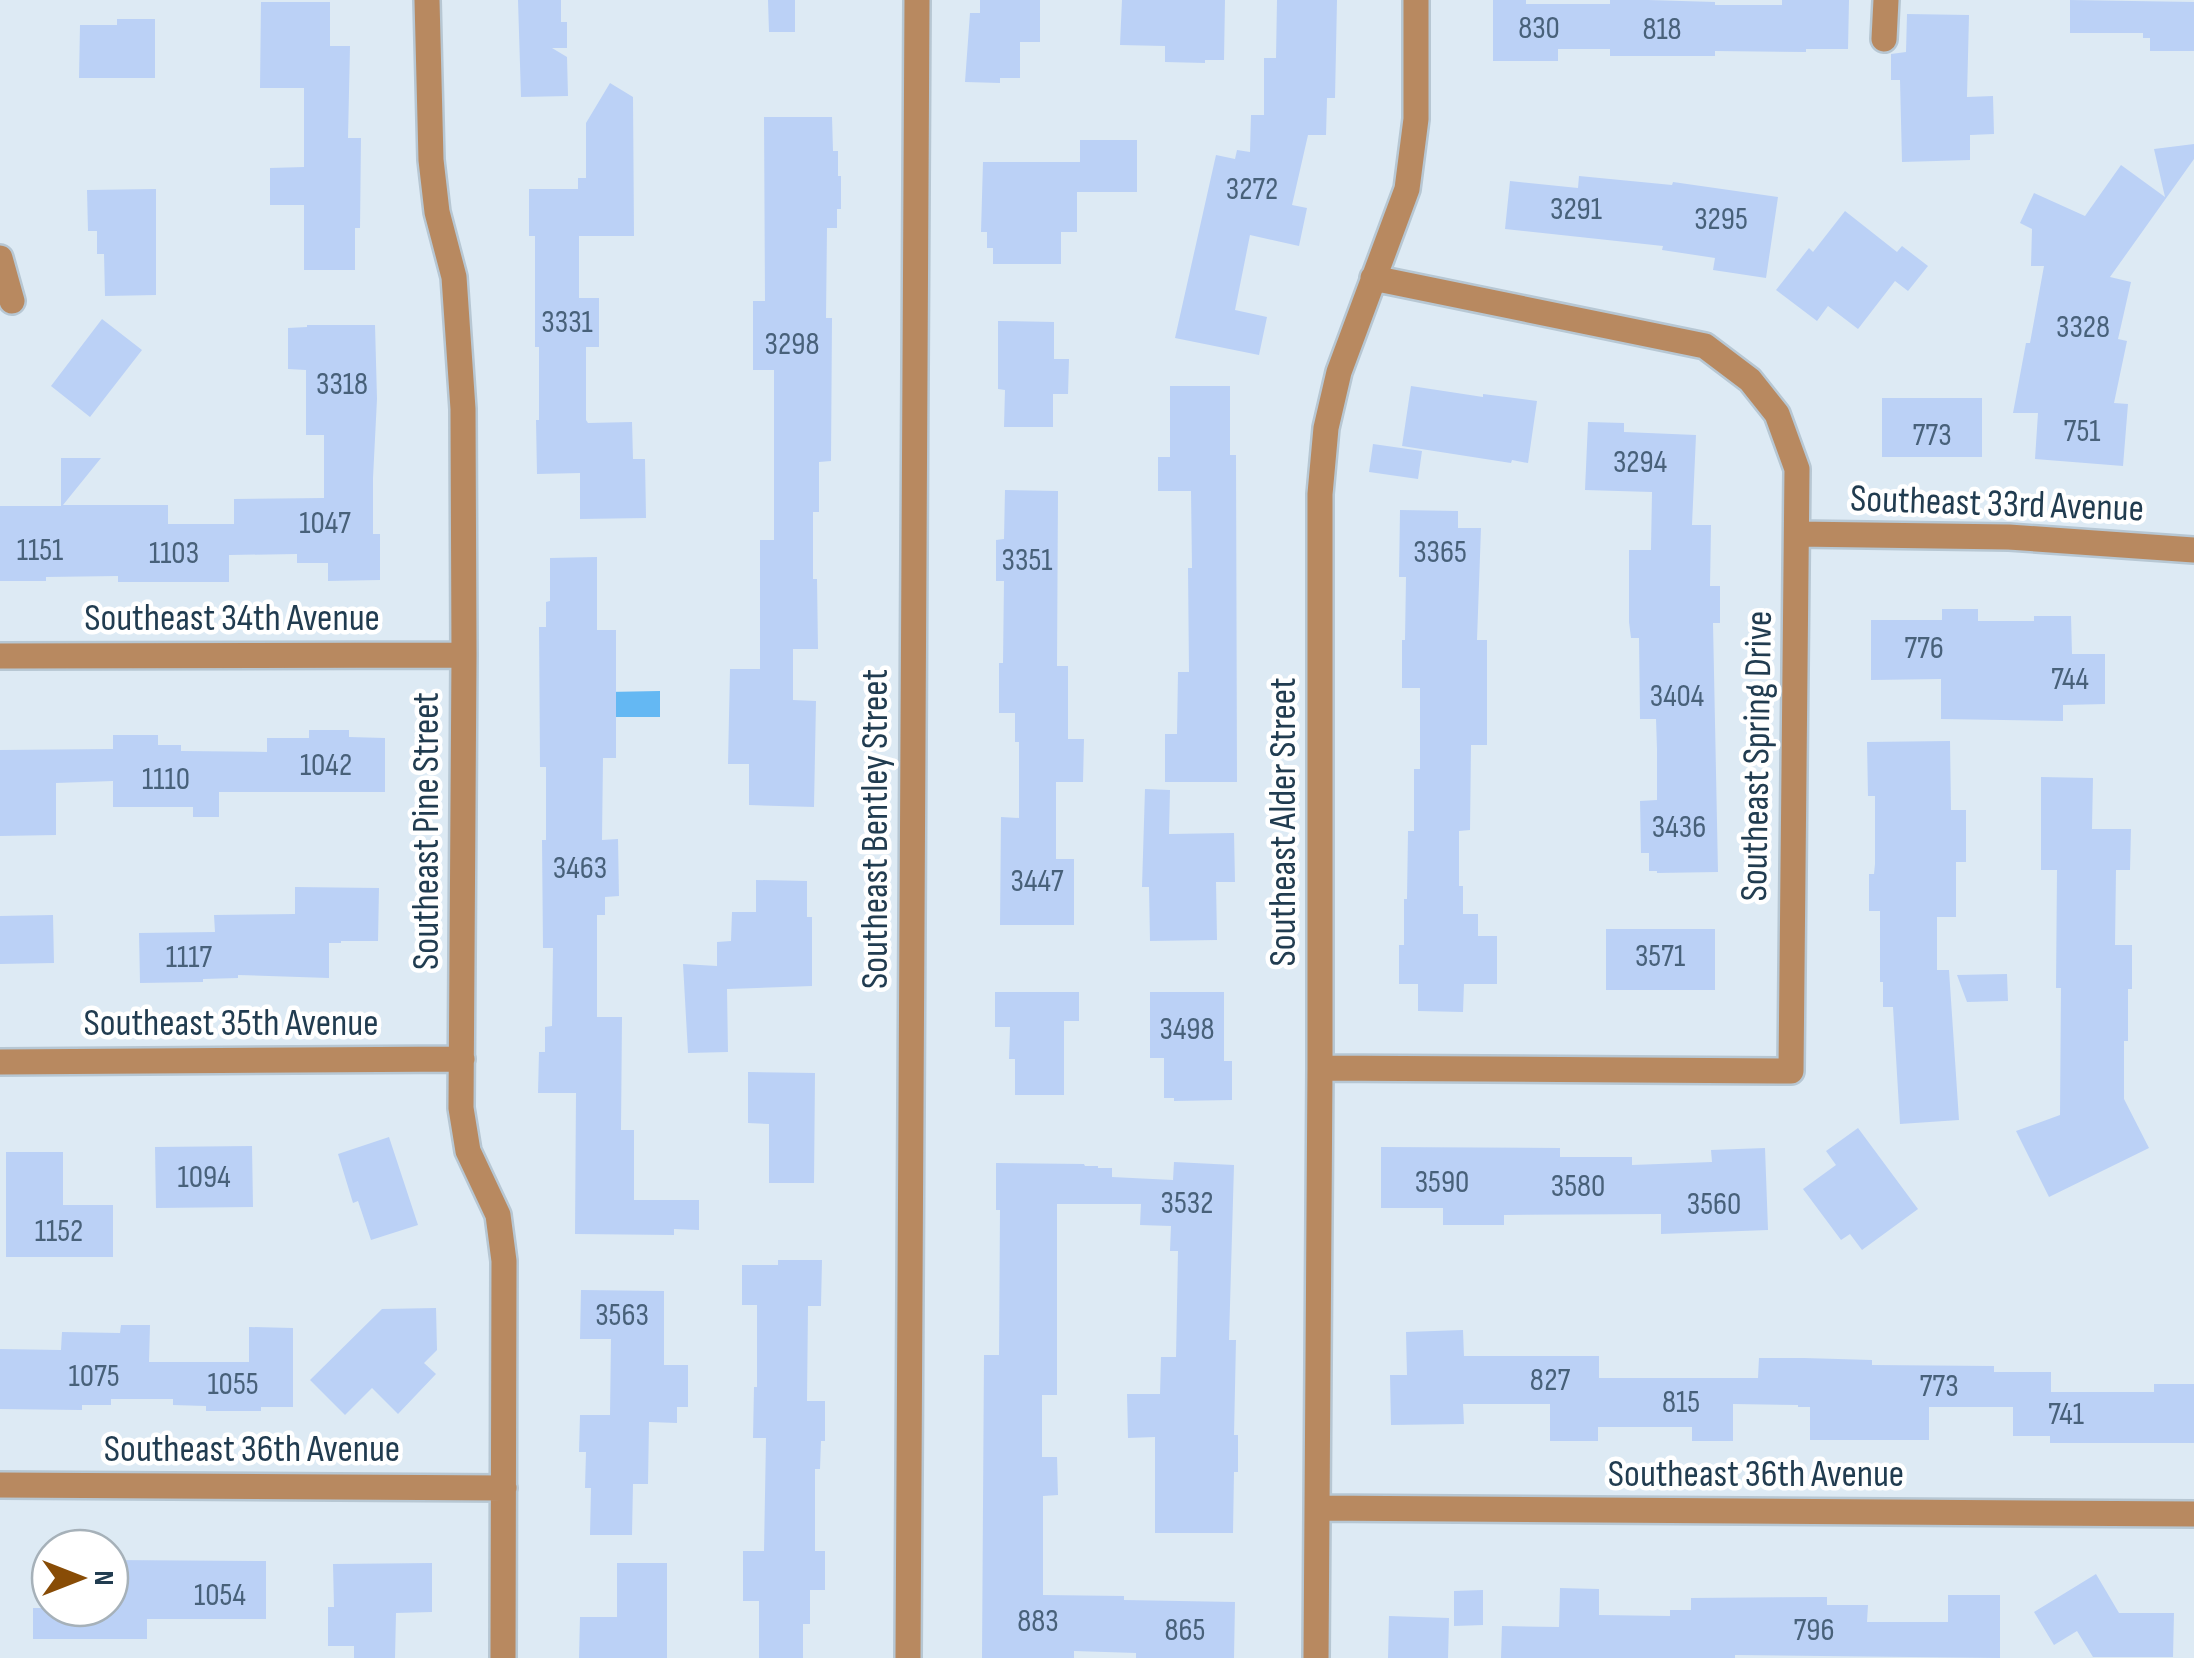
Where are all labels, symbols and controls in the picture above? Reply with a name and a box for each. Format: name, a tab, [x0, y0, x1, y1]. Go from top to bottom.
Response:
house number: 830	[1518, 9, 1560, 48]
house number: 818	[1642, 10, 1682, 49]
house number: 3272	[1226, 170, 1278, 209]
house number: 3291	[1550, 190, 1602, 229]
house number: 3295	[1694, 200, 1748, 239]
house number: 3331	[541, 303, 593, 342]
house number: 3328	[2056, 308, 2110, 347]
house number: 3298	[765, 325, 819, 364]
house number: 3318	[316, 365, 368, 404]
house number: 751	[2064, 412, 2100, 451]
house number: 773	[1912, 416, 1952, 455]
house number: 3294	[1613, 443, 1667, 482]
street label: Southeast 33rd Avenue	[1849, 476, 2145, 532]
house number: 1047	[299, 504, 351, 543]
house number: 1151	[17, 531, 63, 570]
house number: 3365	[1413, 533, 1467, 572]
house number: 1103	[149, 534, 199, 573]
house number: 3351	[1002, 541, 1052, 580]
street label: Southeast 34th Avenue	[84, 596, 380, 641]
street label: Southeast Spring Drive	[1732, 610, 1782, 902]
house number: 776	[1904, 629, 1944, 668]
house number: 744	[2051, 660, 2089, 699]
street label: Southeast Bentley Street	[853, 669, 898, 989]
street label: Southeast Alder Street	[1261, 677, 1306, 967]
house number: 3404	[1650, 677, 1704, 716]
street label: Southeast Pine Street	[404, 692, 449, 970]
house number: 1042	[300, 746, 352, 785]
house number: 1110	[142, 760, 190, 799]
house number: 3436	[1652, 808, 1706, 847]
house number: 3463	[553, 849, 607, 888]
house number: 3447	[1011, 862, 1064, 901]
house number: 3571	[1635, 937, 1685, 976]
house number: 1117	[166, 938, 212, 977]
street label: Southeast 35th Avenue	[84, 1001, 378, 1046]
house number: 3498	[1159, 1010, 1215, 1049]
house number: 1094	[177, 1158, 231, 1197]
house number: 3590	[1415, 1163, 1469, 1202]
house number: 3580	[1551, 1167, 1605, 1206]
house number: 3532	[1161, 1184, 1213, 1223]
house number: 3560	[1687, 1185, 1741, 1224]
house number: 1152	[35, 1212, 83, 1251]
house number: 3563	[595, 1296, 649, 1335]
house number: 1075	[68, 1357, 120, 1396]
house number: 827	[1530, 1361, 1570, 1400]
house number: 1055	[207, 1365, 259, 1404]
house number: 773	[1919, 1367, 1959, 1406]
house number: 815	[1662, 1383, 1700, 1422]
house number: 741	[2048, 1395, 2084, 1434]
street label: Southeast 36th Avenue	[104, 1427, 400, 1472]
street label: Southeast 36th Avenue	[1608, 1452, 1904, 1497]
north arrow	[30, 1528, 130, 1628]
text: N	[87, 1571, 120, 1585]
house number: 1054	[194, 1576, 246, 1615]
house number: 883	[1017, 1602, 1059, 1641]
house number: 865	[1165, 1611, 1205, 1650]
house number: 796	[1794, 1611, 1835, 1650]

